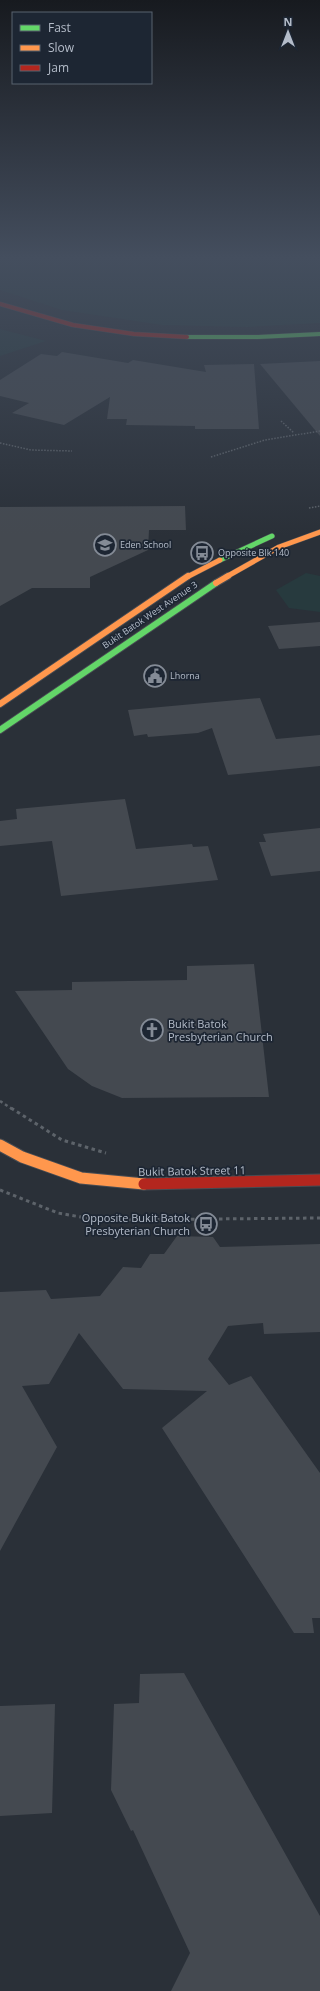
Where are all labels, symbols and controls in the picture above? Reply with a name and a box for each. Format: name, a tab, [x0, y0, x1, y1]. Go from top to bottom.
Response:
legend	[12, 12, 152, 84]
north arrow	[268, 12, 308, 52]
text: N	[284, 14, 292, 29]
text: Fast	[48, 19, 71, 36]
text: Slow	[48, 39, 75, 56]
text: Jam	[47, 59, 69, 76]
school or university icon: Eden School	[92, 532, 118, 558]
place label: Eden School	[120, 538, 171, 551]
bus stop icon: Opposite Blk 140	[189, 540, 215, 566]
place label: Opposite Blk 140	[218, 546, 289, 559]
street label: Bukit Batok West Avenue 3	[99, 578, 200, 651]
public building icon: Lhorna	[142, 663, 168, 689]
place label: Lhorna	[170, 669, 200, 682]
place label: Bukit Batok Presbyterian Church	[168, 1016, 273, 1044]
church icon: Bukit Batok Presbyterian Church	[139, 1017, 165, 1043]
street label: Bukit Batok Street 11	[138, 1162, 246, 1179]
place label: Opposite Bukit Batok Presbyterian Church	[82, 1210, 190, 1238]
bus stop icon: Opposite Bukit Batok Presbyterian Church	[193, 1211, 219, 1237]

